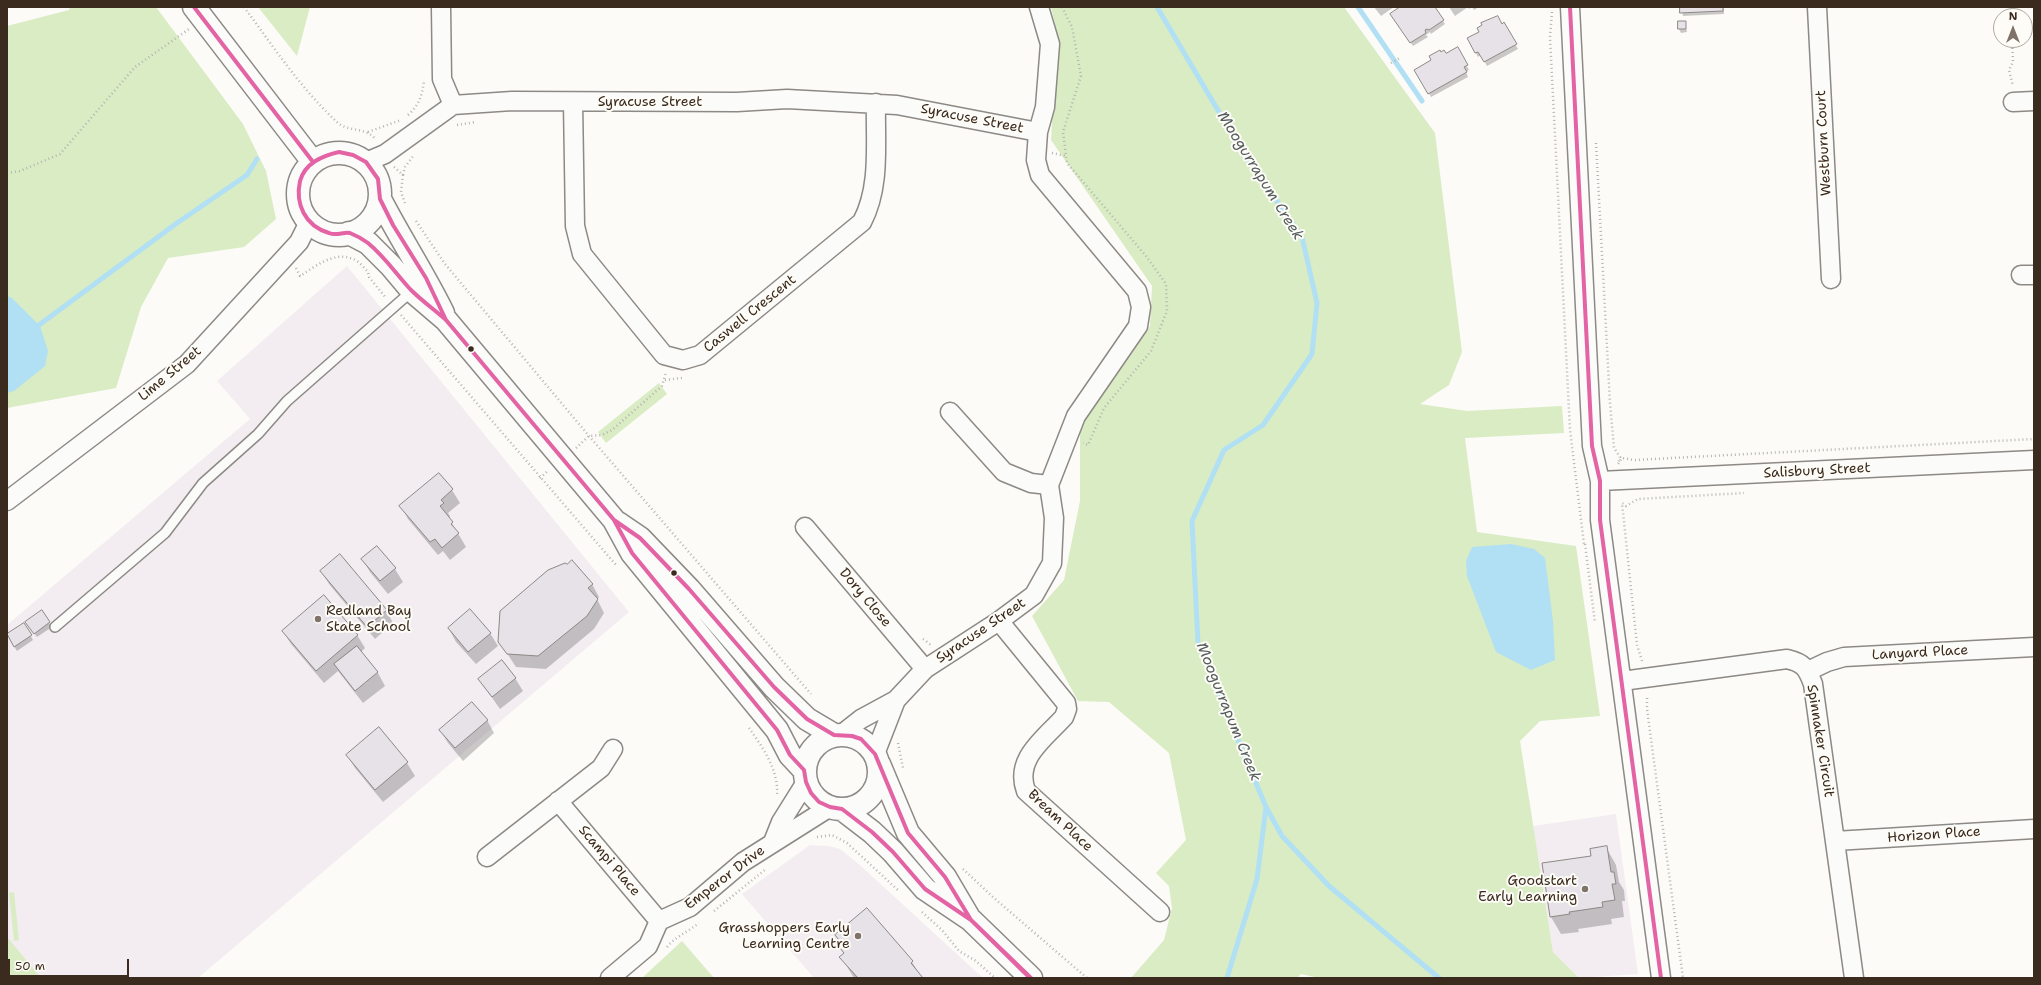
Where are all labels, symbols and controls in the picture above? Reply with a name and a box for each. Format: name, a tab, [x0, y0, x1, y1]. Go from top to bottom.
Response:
north arrow	[1993, 8, 2033, 48]
text: N	[2009, 9, 2017, 24]
street label: Westburn Court	[1813, 90, 1835, 196]
street label: Syracuse Street	[598, 94, 702, 110]
street label: Syracuse Street	[919, 101, 1025, 137]
water label: Moogurrapum Creek	[1213, 108, 1307, 244]
street label: Caswell Crescent	[700, 272, 800, 356]
street label: Lime Street	[135, 343, 205, 405]
unlabelled marker	[466, 344, 476, 354]
street label: Salisbury Street	[1763, 460, 1871, 482]
street label: Dory Close	[835, 565, 895, 631]
unlabelled marker	[669, 568, 679, 578]
street label: Syracuse Street	[933, 595, 1029, 667]
place label: Redland Bay State School	[326, 603, 412, 636]
marker: Redland Bay State School	[313, 614, 323, 624]
water label: Moogurrapum Creek	[1192, 640, 1264, 784]
street label: Lanyard Place	[1871, 642, 1969, 664]
street label: Spinnaker Circuit	[1803, 683, 1837, 799]
street label: Bream Place	[1024, 787, 1096, 855]
street label: Scampi Place	[575, 822, 643, 900]
street label: Horizon Place	[1887, 823, 1981, 847]
street label: Emperor Drive	[682, 842, 768, 914]
place label: Goodstart Early Learning	[1478, 873, 1577, 906]
marker: Goodstart Early Learning	[1580, 884, 1590, 894]
place label: Grasshoppers Early Learning Centre	[718, 920, 850, 952]
marker: Grasshoppers Early Learning Centre	[853, 931, 863, 941]
scale bar	[10, 951, 131, 977]
text: 50 m	[15, 958, 45, 974]

